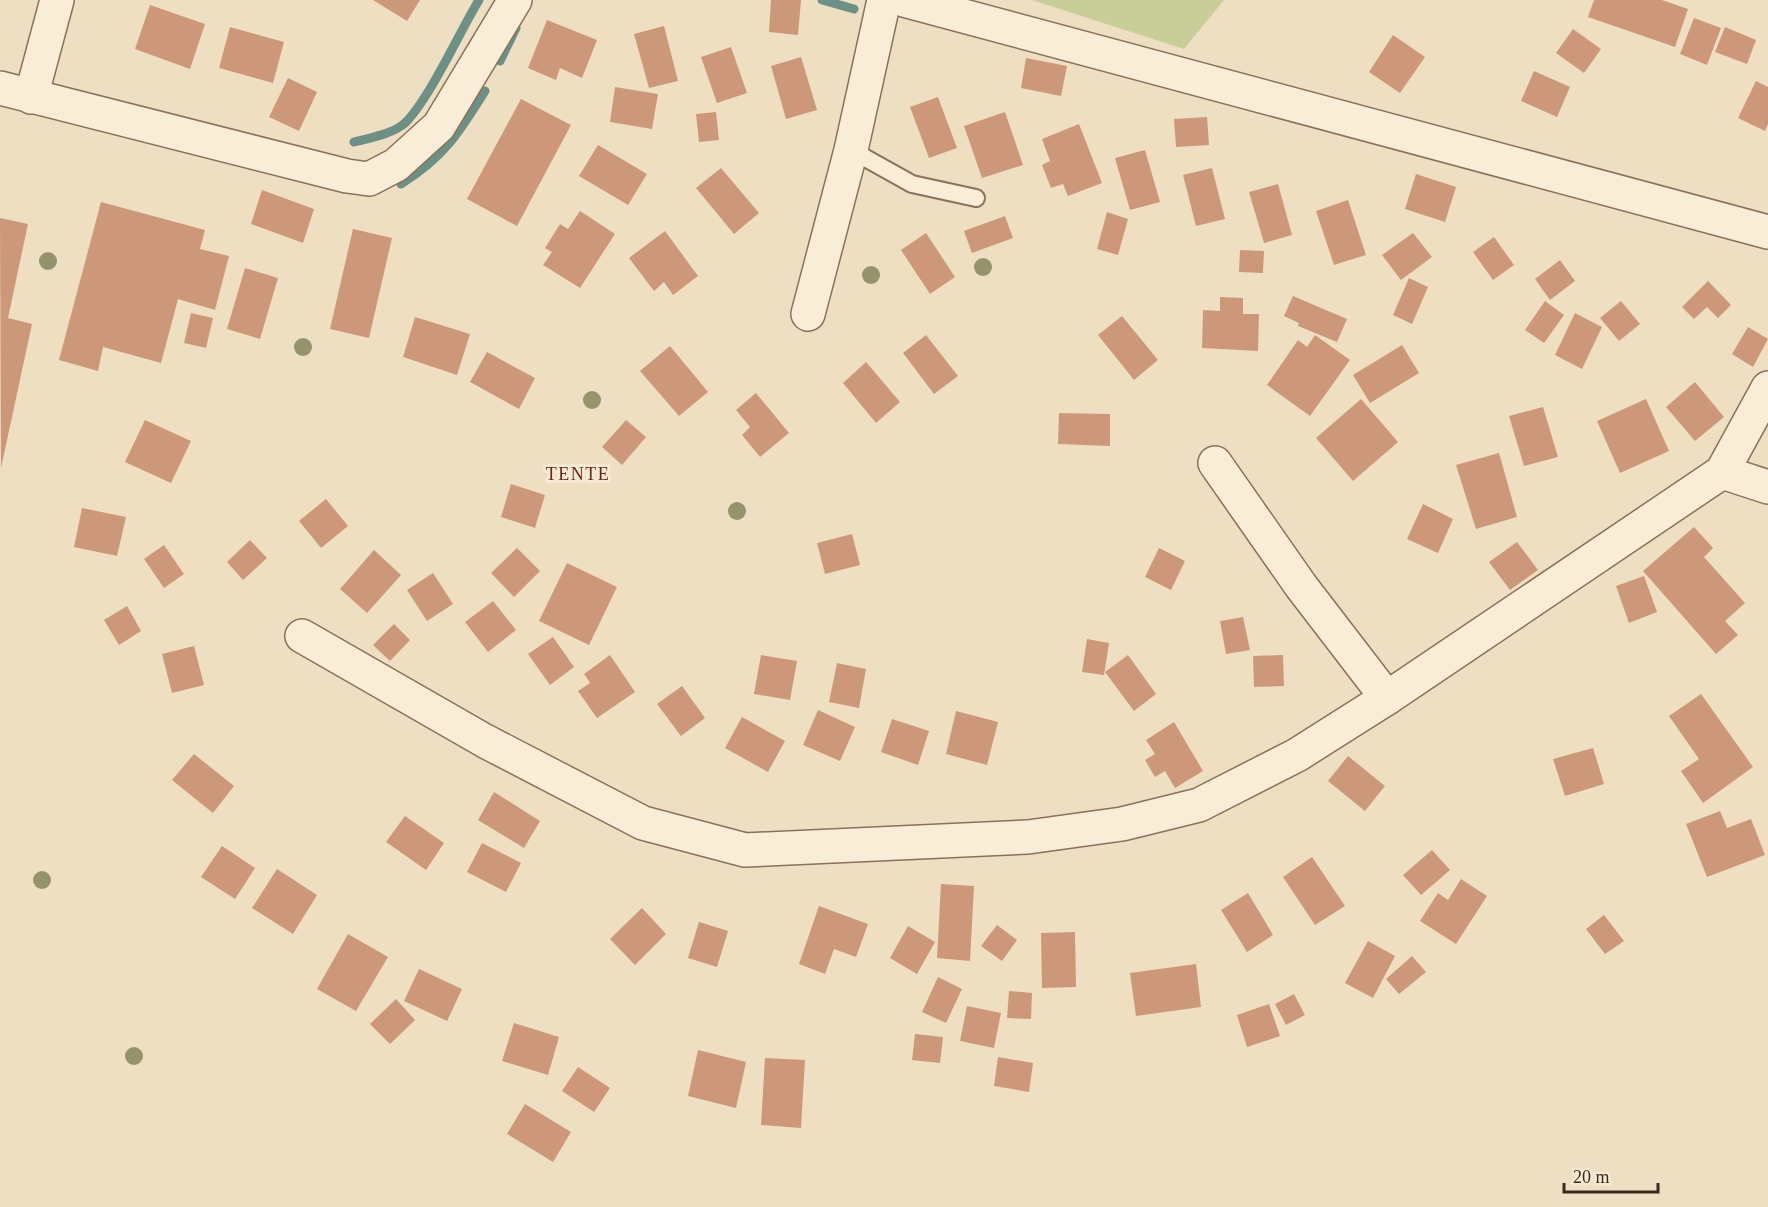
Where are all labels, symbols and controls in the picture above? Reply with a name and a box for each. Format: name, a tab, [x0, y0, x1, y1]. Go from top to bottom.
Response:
district label: TENTE	[546, 464, 610, 484]
scale bar	[1564, 1156, 1658, 1194]
text: 20 m	[1573, 1167, 1610, 1187]

